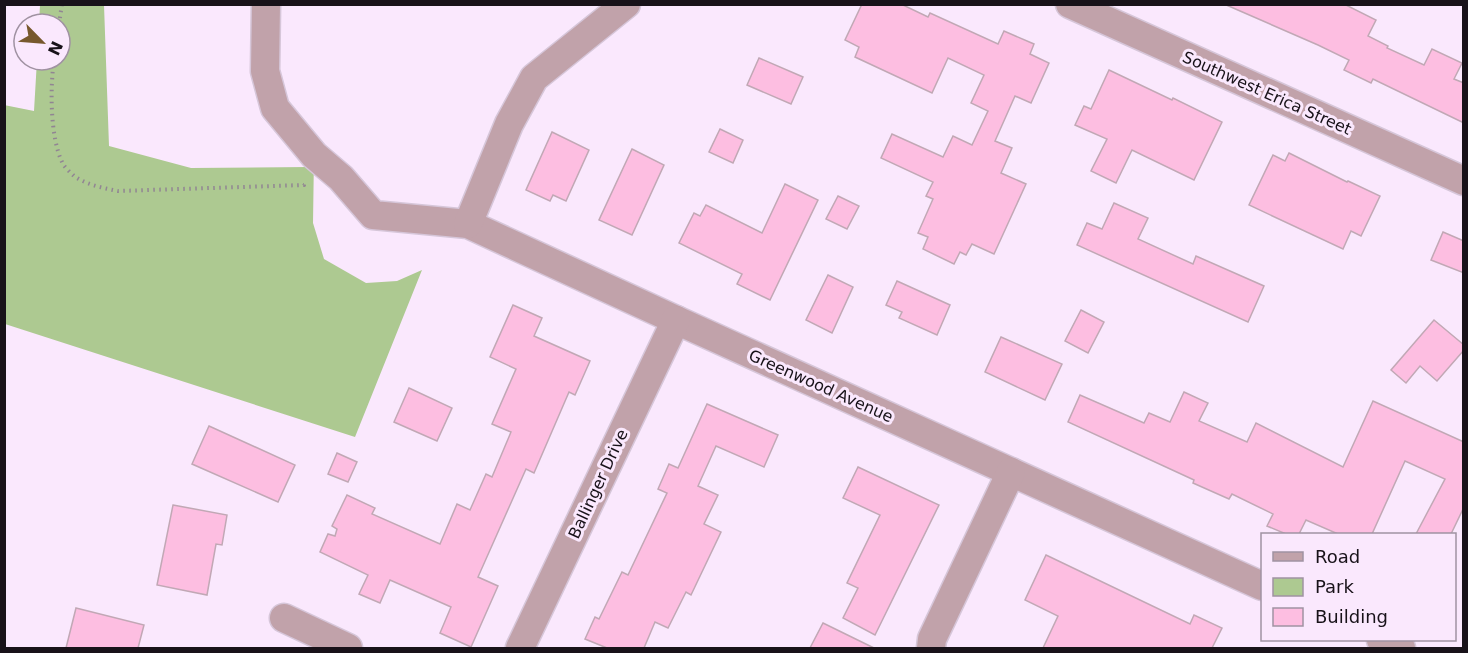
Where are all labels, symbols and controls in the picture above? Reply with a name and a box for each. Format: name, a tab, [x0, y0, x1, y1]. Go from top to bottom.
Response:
north arrow	[12, 12, 72, 72]
text: N	[44, 38, 67, 58]
street label: Southwest Erica Street	[1180, 47, 1354, 139]
street label: Greenwood Avenue	[746, 346, 896, 426]
street label: Ballinger Drive	[564, 426, 632, 542]
legend	[1261, 533, 1456, 641]
text: Road	[1315, 546, 1360, 567]
text: Park	[1315, 576, 1354, 597]
text: Building	[1315, 606, 1388, 627]

